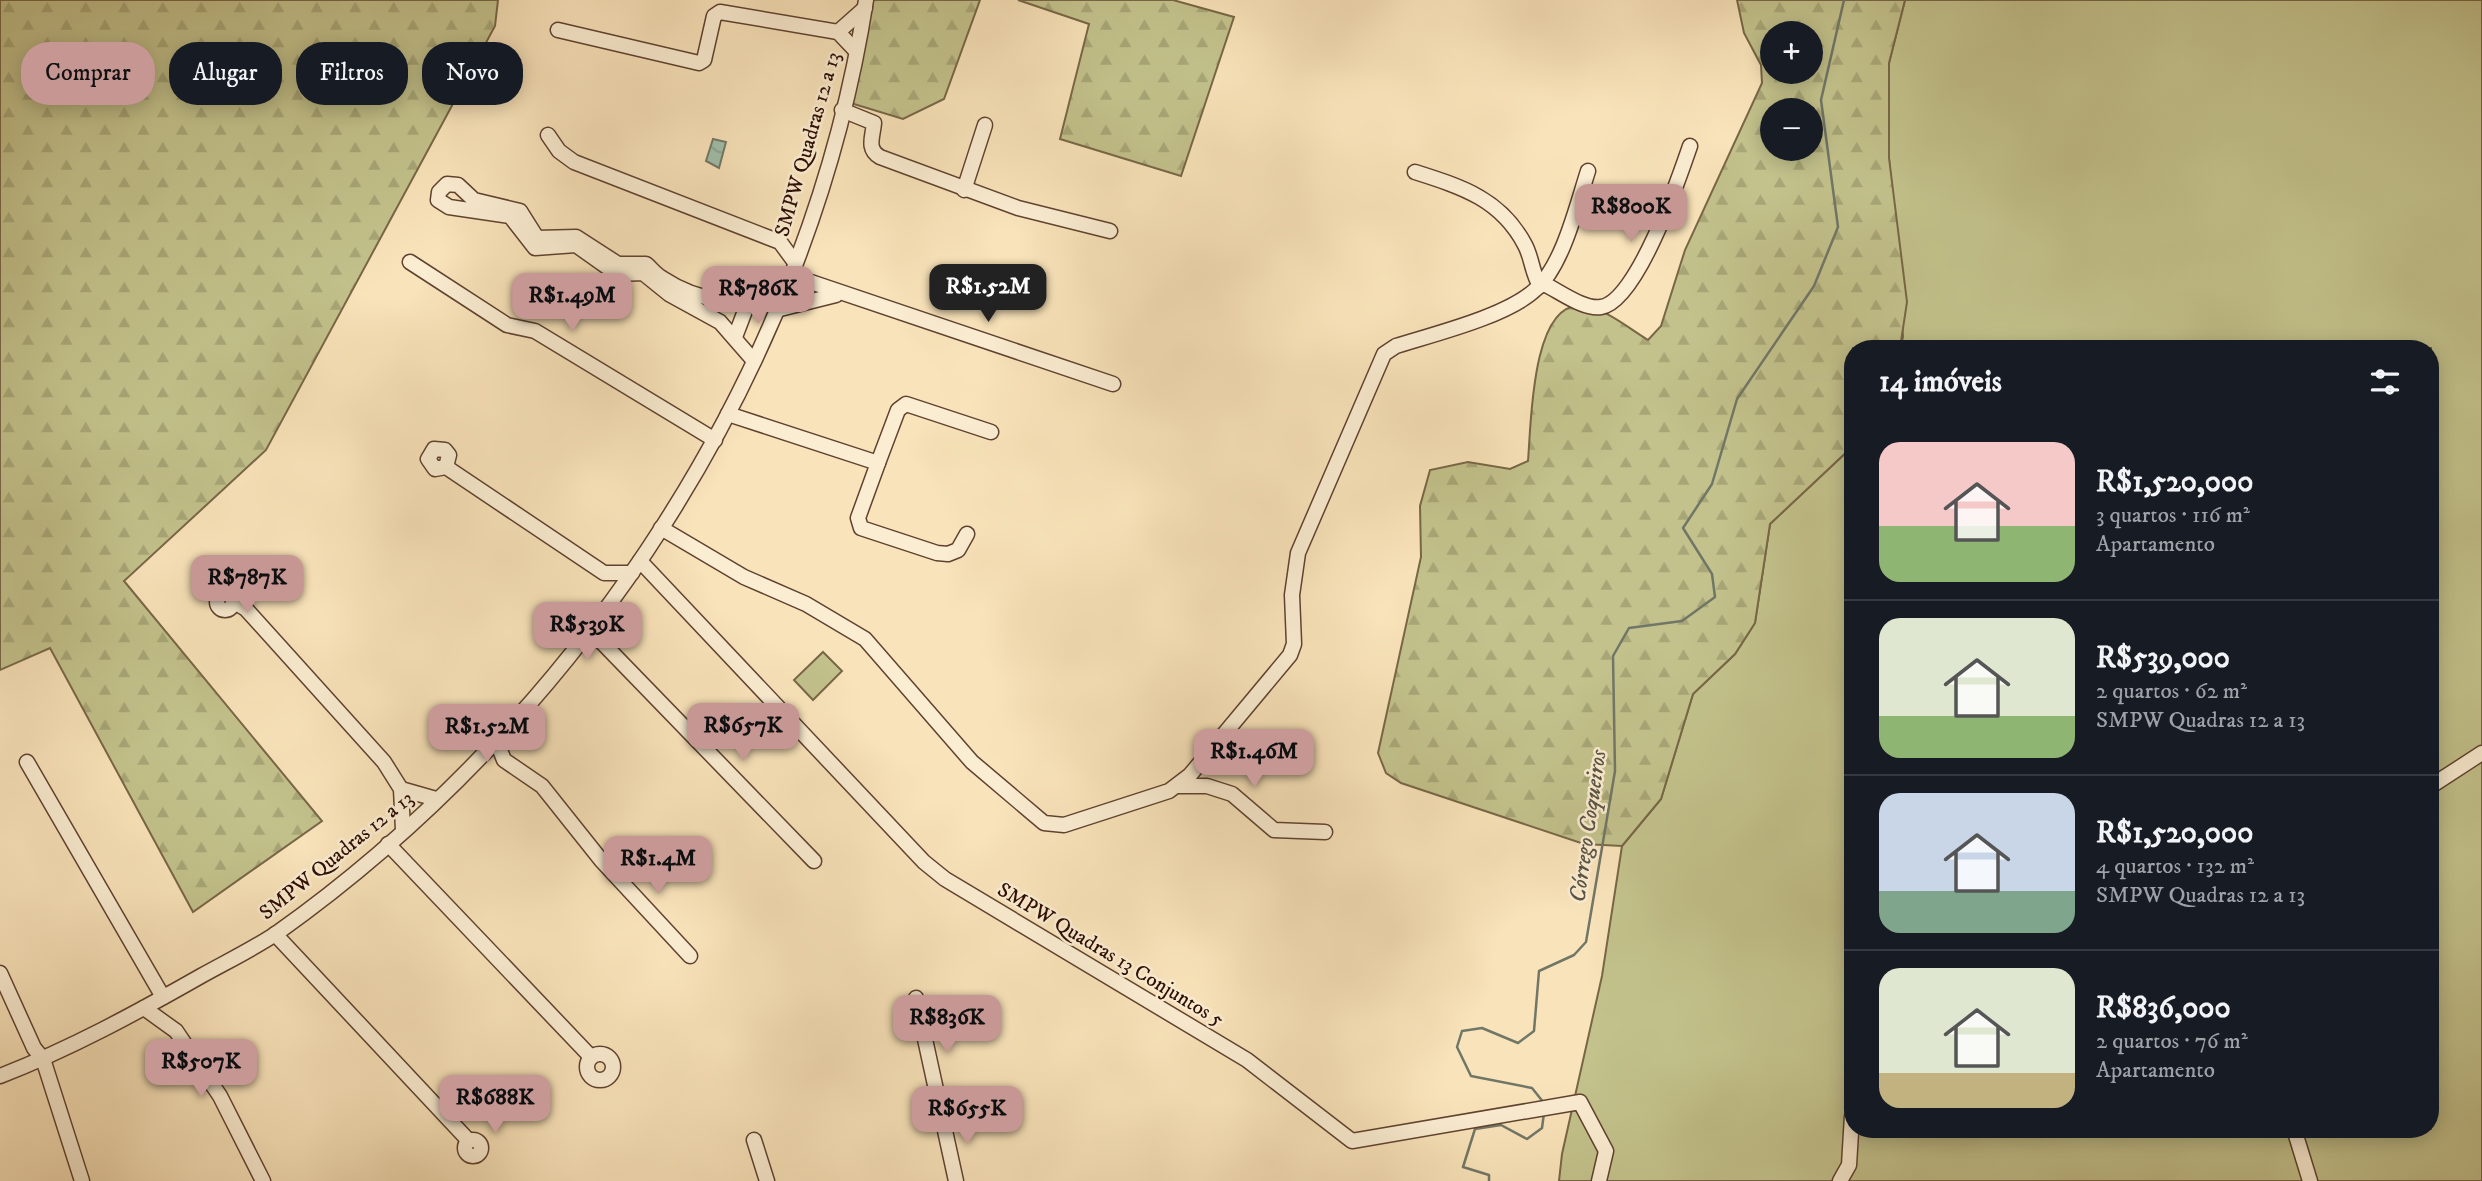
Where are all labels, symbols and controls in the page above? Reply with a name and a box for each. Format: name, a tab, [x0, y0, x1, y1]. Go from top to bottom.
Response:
map controls	[1760, 21, 1823, 161]
button: +	[1760, 21, 1823, 84]
chip: Comprar	[21, 42, 155, 105]
chip: Alugar	[169, 42, 282, 105]
chip: Filtros	[296, 42, 408, 105]
chip: Novo	[422, 42, 523, 105]
street label: SMPW Quadras 12 a 13	[769, 49, 847, 240]
button: −	[1760, 98, 1823, 161]
pin: R$800K	[1574, 184, 1688, 244]
text: R$800K	[1591, 192, 1671, 221]
pin: R$1.52M	[923, 264, 1053, 324]
pin: R$786K	[701, 266, 815, 326]
text: R$1.52M	[945, 272, 1031, 301]
pin: R$1.49M	[507, 274, 637, 333]
text: R$786K	[718, 274, 798, 303]
text: R$1.49M	[528, 281, 616, 310]
icon: filters	[2366, 363, 2404, 401]
text: 14 imóveis	[1879, 364, 2002, 401]
text: R$1,520,000	[2096, 464, 2253, 501]
icon: home	[1935, 470, 2019, 554]
text: 3 quartos · 116 m²	[2096, 501, 2250, 530]
text: Apartamento	[2096, 530, 2215, 559]
pin: R$787K	[190, 556, 304, 615]
text: R$787K	[207, 563, 287, 592]
pin: R$539K	[530, 602, 644, 662]
text: R$539K	[549, 610, 625, 639]
text: R$539,000	[2096, 640, 2230, 677]
icon: home	[1935, 646, 2019, 730]
text: 2 quartos · 62 m²	[2096, 677, 2247, 706]
pin: R$1.52M	[422, 704, 552, 764]
pin: R$657K	[686, 704, 800, 763]
text: SMPW Quadras 12 a 13	[2096, 706, 2305, 735]
text: R$657K	[703, 711, 783, 740]
text: R$1.52M	[444, 712, 530, 741]
pin: R$1.46M	[1189, 730, 1319, 789]
text: R$1.46M	[1210, 737, 1298, 766]
water label: Córrego Coqueiros	[1563, 747, 1614, 904]
street label: SMPW Quadras 12 a 13	[254, 786, 419, 926]
text: R$1,520,000	[2096, 815, 2253, 852]
icon: home	[1935, 821, 2019, 905]
pin: R$1.4M	[601, 836, 715, 896]
text: R$1.4M	[620, 844, 696, 873]
text: 4 quartos · 132 m²	[2096, 852, 2254, 881]
street label: SMPW Quadras 13 Conjuntos 5	[993, 877, 1228, 1033]
text: SMPW Quadras 12 a 13	[2096, 881, 2305, 910]
text: R$836,000	[2096, 990, 2231, 1027]
pin: R$836K	[890, 996, 1004, 1055]
icon: home	[1935, 996, 2019, 1080]
text: R$836K	[909, 1003, 985, 1032]
text: 2 quartos · 76 m²	[2096, 1027, 2248, 1056]
pin: R$507K	[144, 1040, 258, 1099]
text: R$507K	[161, 1047, 241, 1076]
text: Apartamento	[2096, 1056, 2215, 1085]
pin: R$688K	[438, 1076, 552, 1135]
text: R$688K	[456, 1083, 535, 1112]
pin: R$655K	[910, 1086, 1024, 1146]
text: R$655K	[928, 1094, 1006, 1123]

